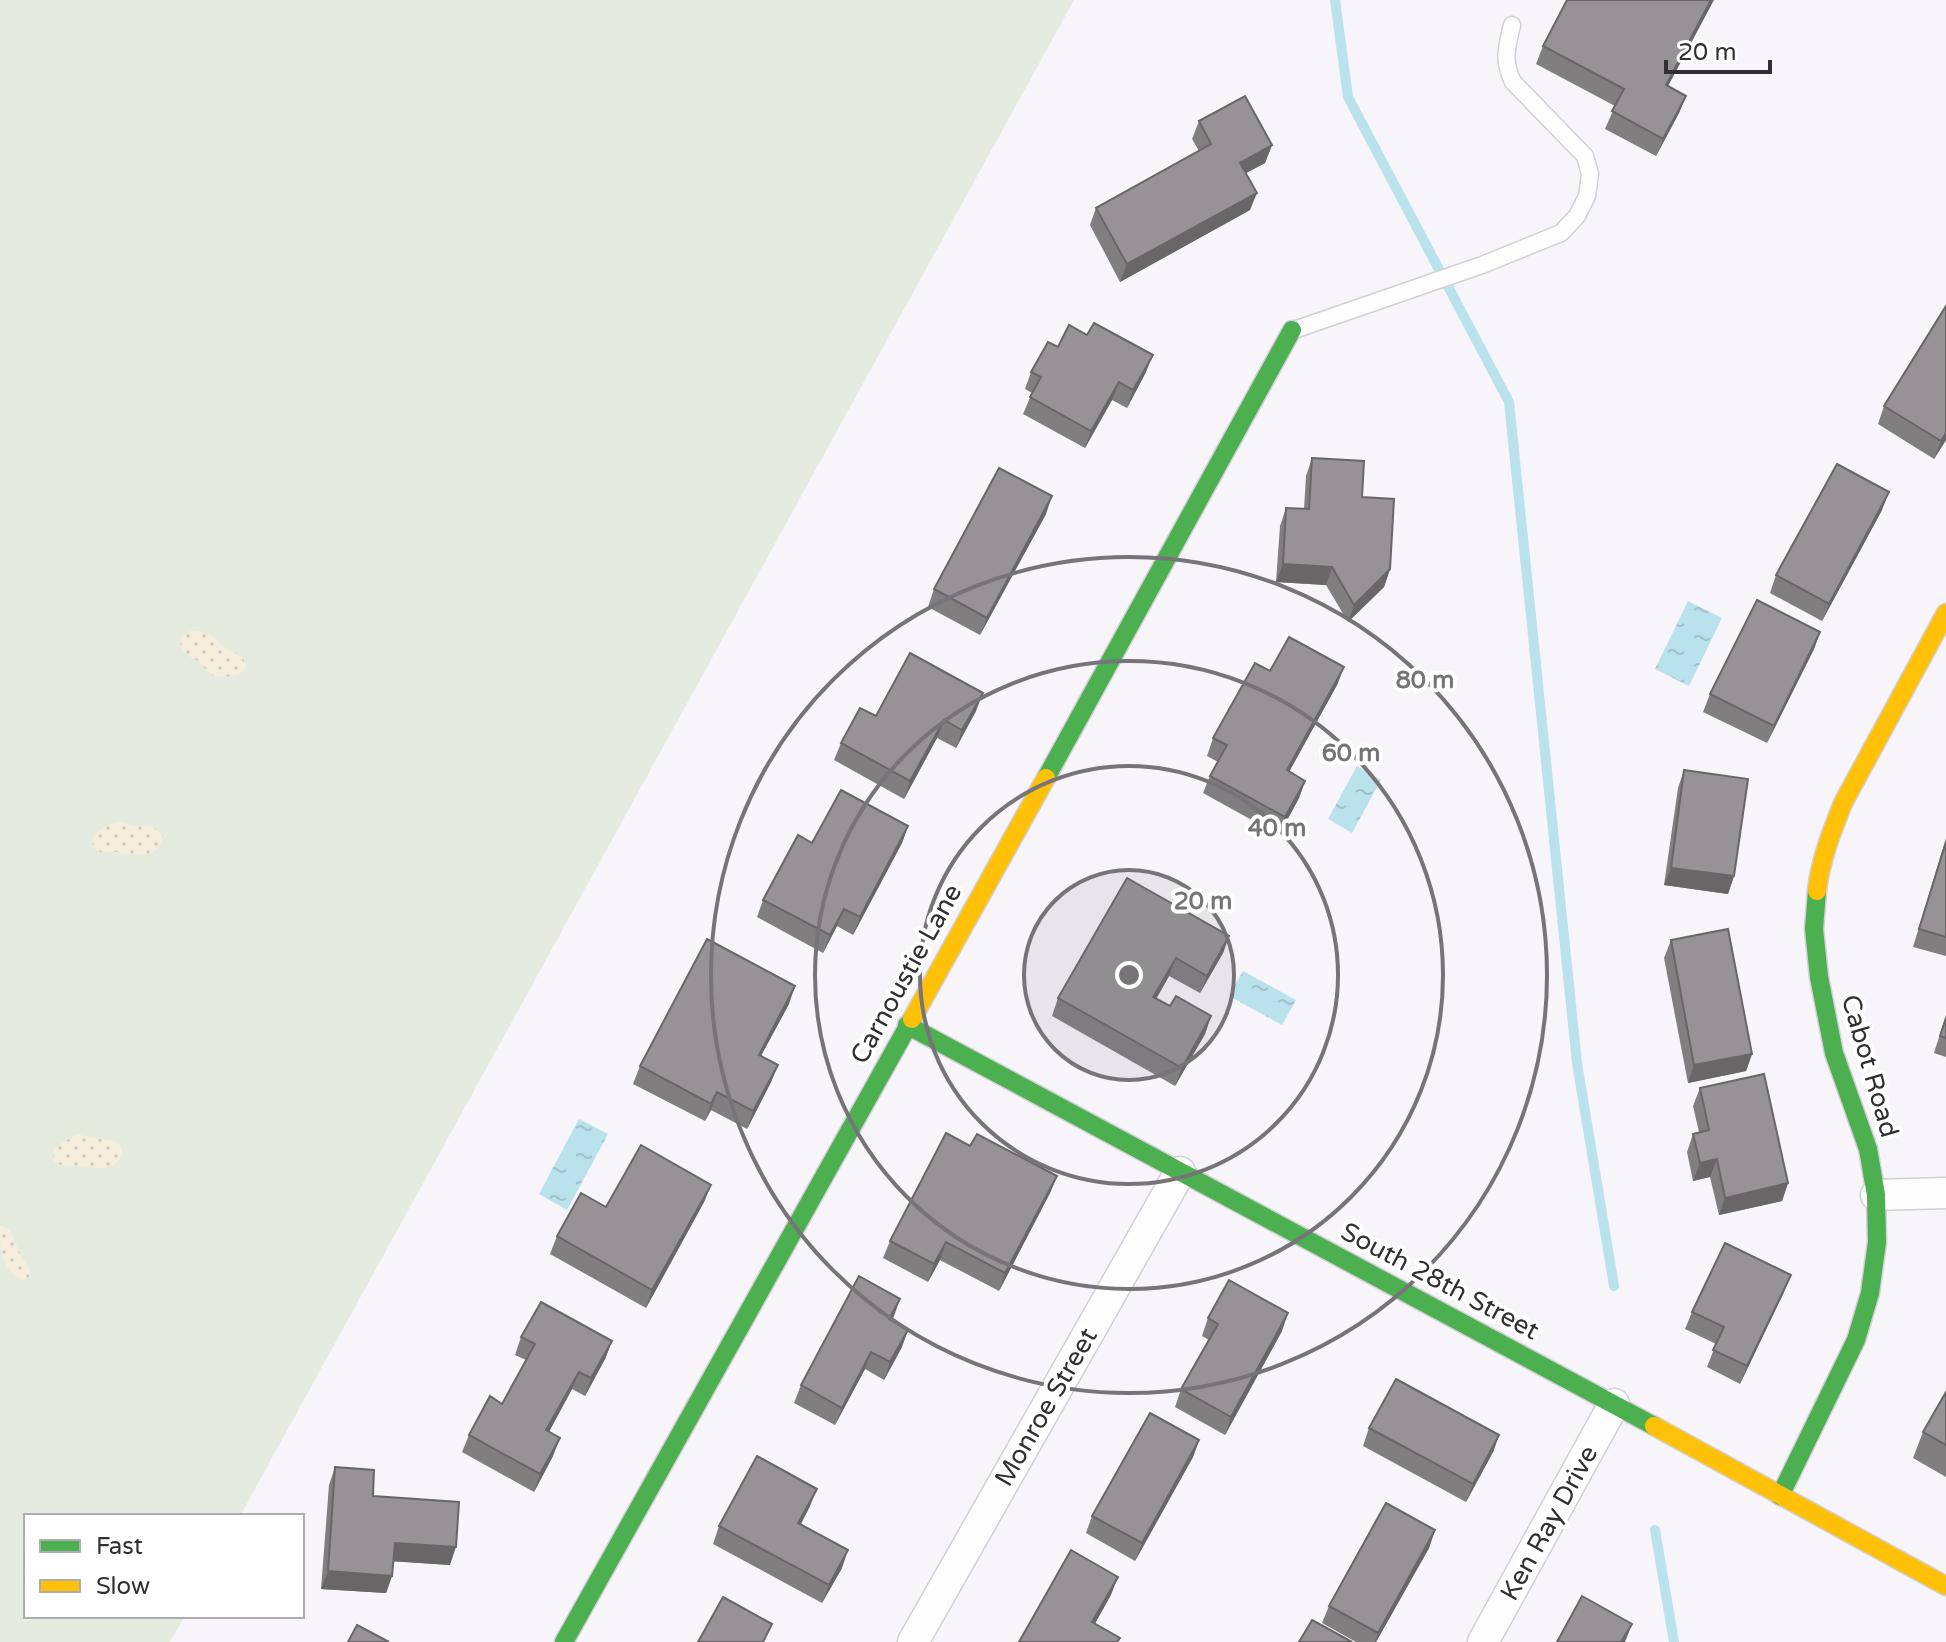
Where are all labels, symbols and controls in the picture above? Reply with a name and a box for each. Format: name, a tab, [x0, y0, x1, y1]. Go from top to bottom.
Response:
scale bar	[1666, 24, 1770, 74]
text: 20 m	[1678, 38, 1736, 67]
text: 80 m	[1396, 666, 1454, 695]
text: 60 m	[1322, 739, 1380, 768]
text: 40 m	[1248, 814, 1306, 843]
street label: Carnoustie Lane	[844, 879, 968, 1069]
text: 20 m	[1174, 887, 1232, 916]
centre of rings	[1115, 961, 1143, 989]
street label: Cabot Road	[1835, 991, 1905, 1141]
street label: South 28th Street	[1336, 1216, 1544, 1346]
street label: Monroe Street	[988, 1322, 1104, 1492]
street label: Ken Ray Drive	[1494, 1440, 1604, 1606]
legend	[24, 1514, 304, 1618]
text: Fast	[96, 1532, 143, 1561]
text: Slow	[96, 1572, 150, 1601]

